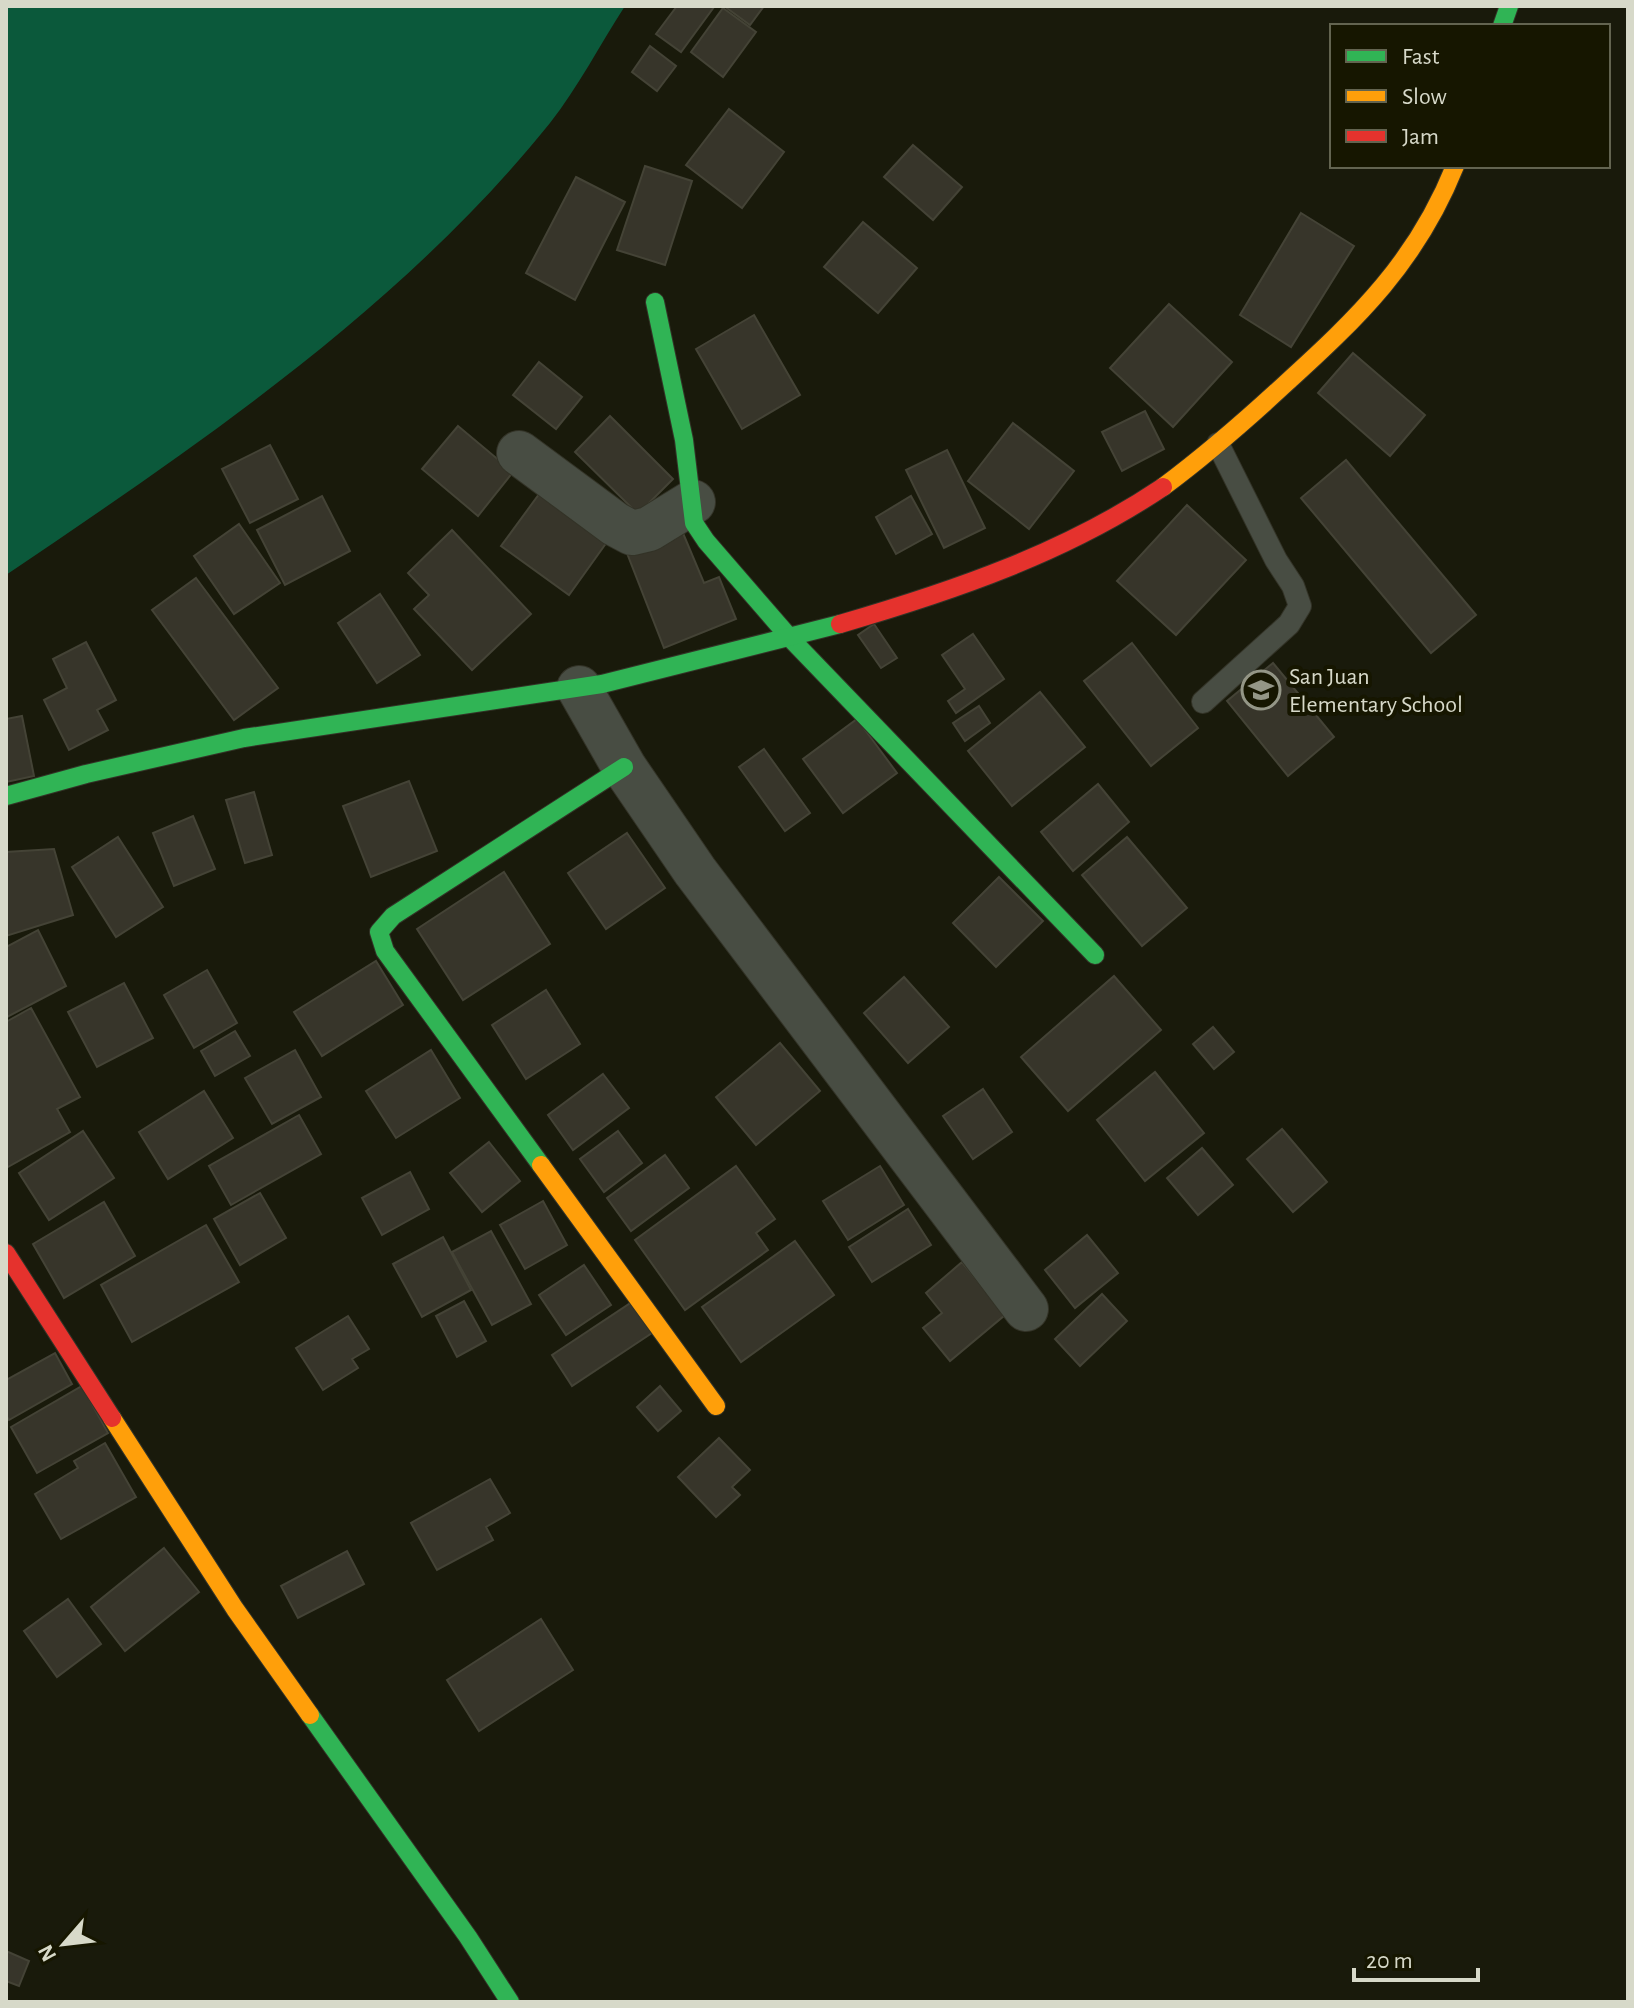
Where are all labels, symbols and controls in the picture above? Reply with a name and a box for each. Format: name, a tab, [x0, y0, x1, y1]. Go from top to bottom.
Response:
legend	[1330, 24, 1610, 168]
text: Fast	[1402, 45, 1440, 69]
text: Slow	[1402, 85, 1447, 109]
text: Jam	[1402, 125, 1439, 149]
place label: San Juan Elementary School	[1289, 665, 1463, 717]
school or university icon: San Juan Elementary School	[1240, 669, 1282, 711]
north arrow	[24, 1904, 104, 1984]
scale bar	[1354, 1932, 1478, 1982]
text: N	[34, 1941, 61, 1965]
text: 20 m	[1366, 1949, 1413, 1973]

